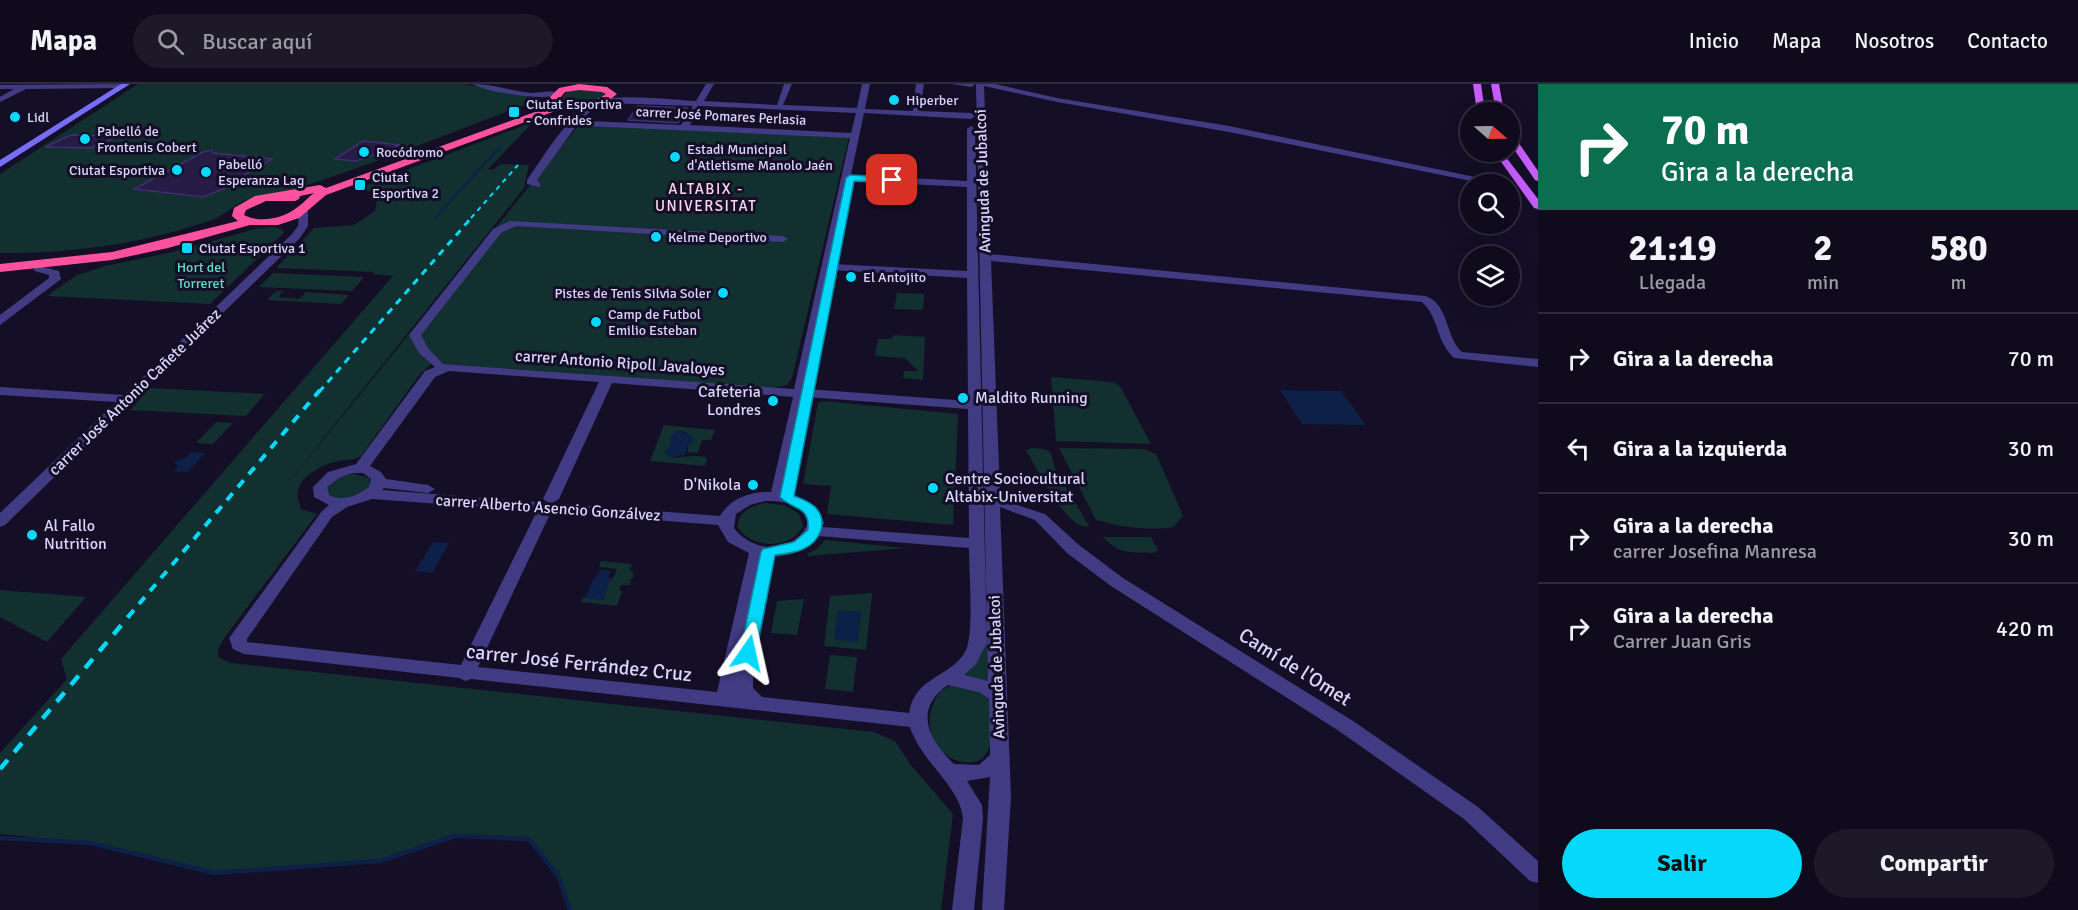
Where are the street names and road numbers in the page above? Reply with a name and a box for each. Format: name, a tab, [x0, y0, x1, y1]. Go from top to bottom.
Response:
street label: carrer José Pomares Perlasia	[635, 103, 807, 129]
street label: Avinguda de Jubalcoi	[970, 109, 996, 253]
street label: carrer José Antonio Cañete Juárez	[45, 304, 225, 480]
street label: carrer Antonio Ripoll Javaloyes	[515, 346, 725, 380]
street label: carrer Alberto Asencio Gonzálvez	[435, 490, 661, 526]
street label: Avinguda de Jubalcoi	[984, 595, 1010, 739]
street label: Camí de l'Omet	[1234, 622, 1356, 712]
street label: carrer José Ferrández Cruz	[465, 639, 693, 687]

